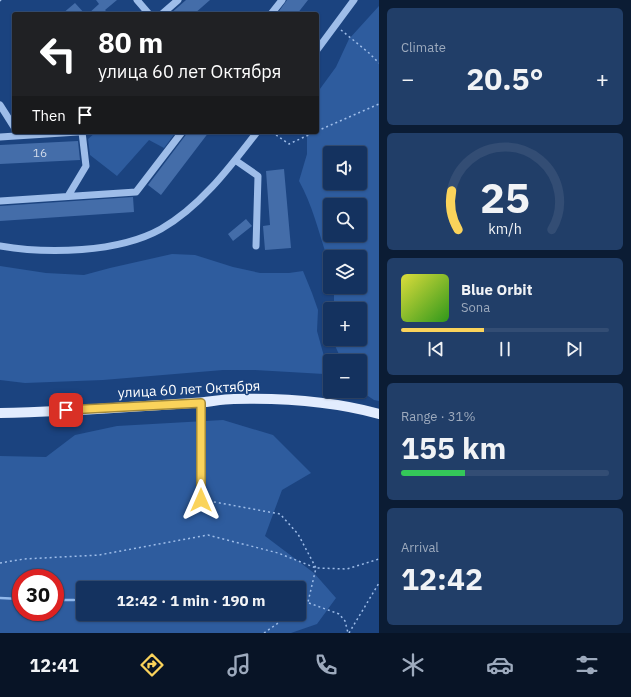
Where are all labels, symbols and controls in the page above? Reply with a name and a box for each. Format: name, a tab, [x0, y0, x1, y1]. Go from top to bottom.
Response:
text: 80 m	[98, 24, 163, 61]
icon: left	[32, 28, 84, 80]
text: Climate	[401, 39, 446, 56]
text: 20.5°	[466, 59, 544, 98]
text: улица 60 лет Октября	[98, 60, 281, 83]
text: −	[401, 64, 414, 93]
text: +	[596, 64, 609, 93]
icon: arrive	[74, 104, 96, 126]
text: Then	[32, 106, 66, 125]
house number: 16	[33, 145, 47, 160]
map controls	[323, 146, 367, 398]
button: sound	[323, 146, 367, 190]
text: 25	[480, 169, 530, 223]
button: search	[323, 198, 367, 242]
text: km/h	[488, 218, 522, 237]
button: layers	[323, 250, 367, 294]
text: Blue Orbit	[461, 280, 532, 299]
text: Sona	[461, 299, 490, 316]
button: +	[323, 302, 367, 346]
icon: previous	[425, 338, 447, 360]
icon: pause	[494, 338, 516, 360]
icon: next	[563, 338, 585, 360]
button: −	[323, 354, 367, 398]
street label: улица 60 лет Октября	[117, 376, 261, 402]
pin	[49, 393, 83, 427]
icon: arrive	[55, 399, 77, 421]
text: Range · 31%	[401, 408, 475, 425]
text: 155 km	[401, 428, 506, 467]
position arrow	[180, 479, 222, 521]
text: Arrival	[401, 539, 439, 556]
text: 12:42	[401, 559, 483, 598]
speed limit sign: 30	[12, 569, 64, 621]
text: 12:42 · 1 min · 190 m	[117, 591, 265, 610]
icon: directions	[138, 651, 166, 679]
icon: music	[225, 651, 253, 679]
icon: phone	[312, 651, 340, 679]
icon: climate	[399, 651, 427, 679]
icon: car	[486, 651, 514, 679]
icon: filters	[573, 651, 601, 679]
text: 12:41	[30, 654, 79, 677]

